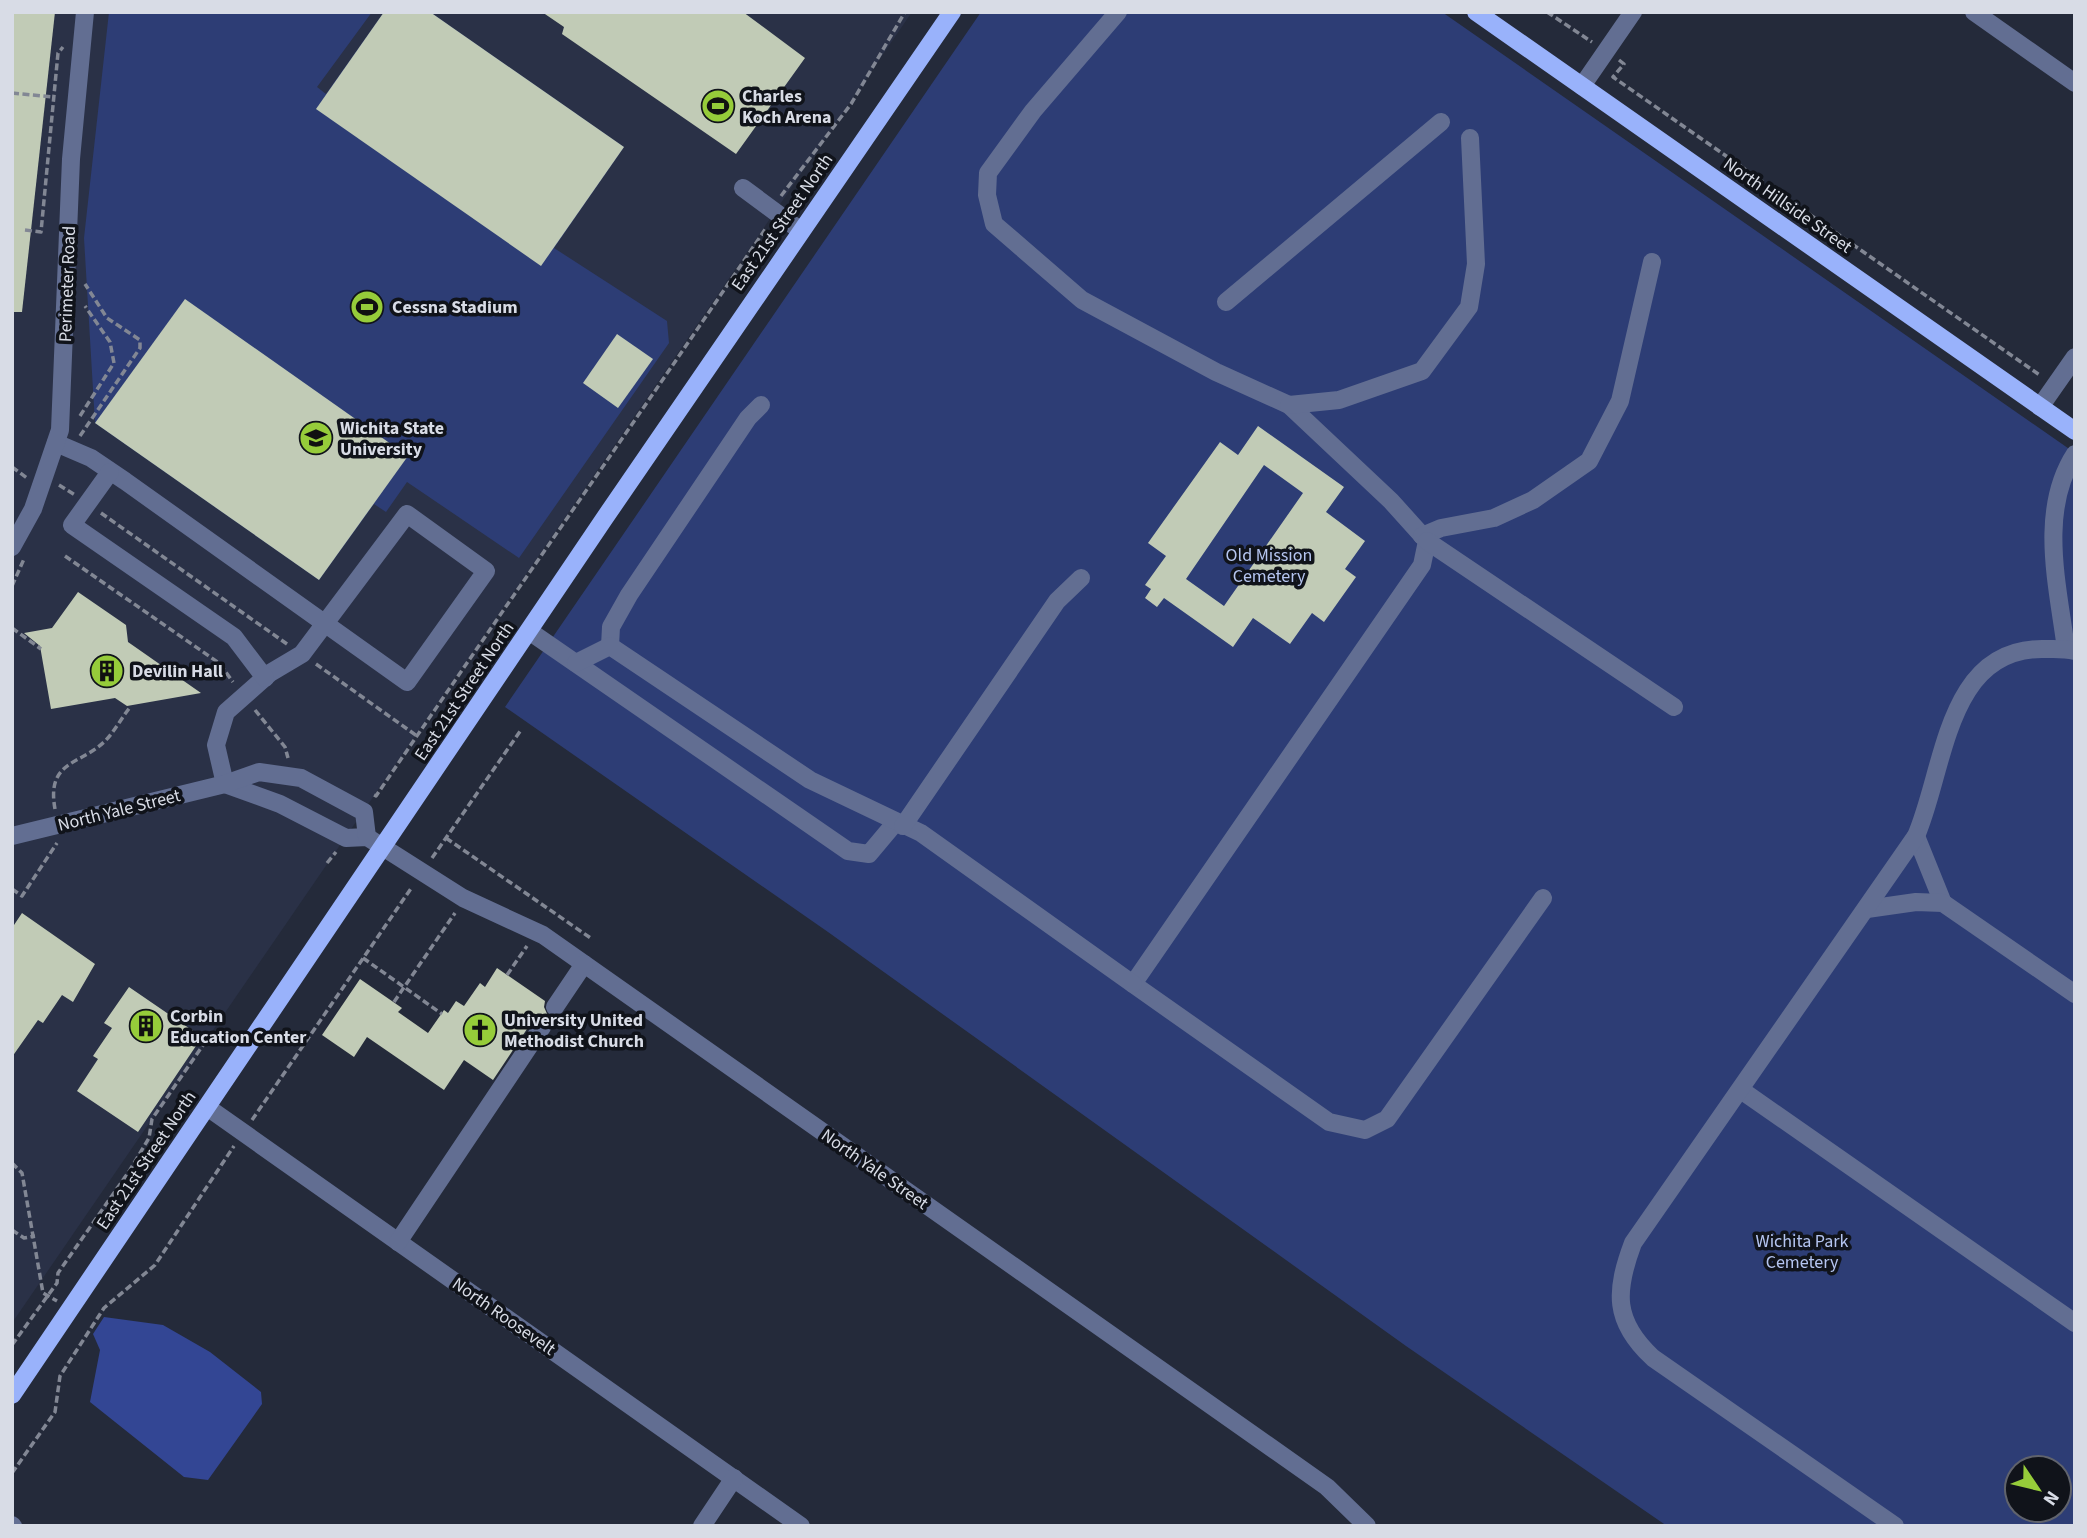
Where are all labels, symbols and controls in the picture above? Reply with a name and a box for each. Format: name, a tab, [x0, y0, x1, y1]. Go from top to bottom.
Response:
place label: Charles Koch Arena	[742, 84, 831, 130]
sports icon: Charles Koch Arena	[699, 87, 737, 125]
street label: East 21st Street North	[726, 149, 839, 296]
street label: North Hillside Street	[1718, 152, 1857, 259]
street label: Perimeter Road	[53, 225, 82, 343]
sports icon: Cessna Stadium	[348, 288, 386, 326]
place label: Cessna Stadium	[392, 295, 518, 320]
place label: Wichita State University	[340, 416, 444, 462]
school or university icon: Wichita State University	[297, 419, 335, 457]
park label: Old Mission Cemetery	[1226, 543, 1312, 589]
street label: East 21st Street North	[409, 617, 520, 766]
building icon: Devilin Hall	[88, 652, 126, 690]
place label: Devilin Hall	[132, 659, 223, 684]
street label: North Yale Street	[55, 783, 183, 838]
place label: Corbin Education Center	[170, 1004, 307, 1050]
building icon: Corbin Education Center	[127, 1007, 165, 1045]
place label: University United Methodist Church	[504, 1008, 644, 1054]
church icon: University United Methodist Church	[461, 1011, 499, 1049]
street label: East 21st Street North	[91, 1086, 202, 1235]
street label: North Yale Street	[816, 1123, 933, 1216]
park label: Wichita Park Cemetery	[1755, 1229, 1849, 1275]
street label: North Roosevelt	[447, 1271, 561, 1361]
north arrow	[2003, 1454, 2073, 1524]
text: N	[2036, 1485, 2065, 1511]

